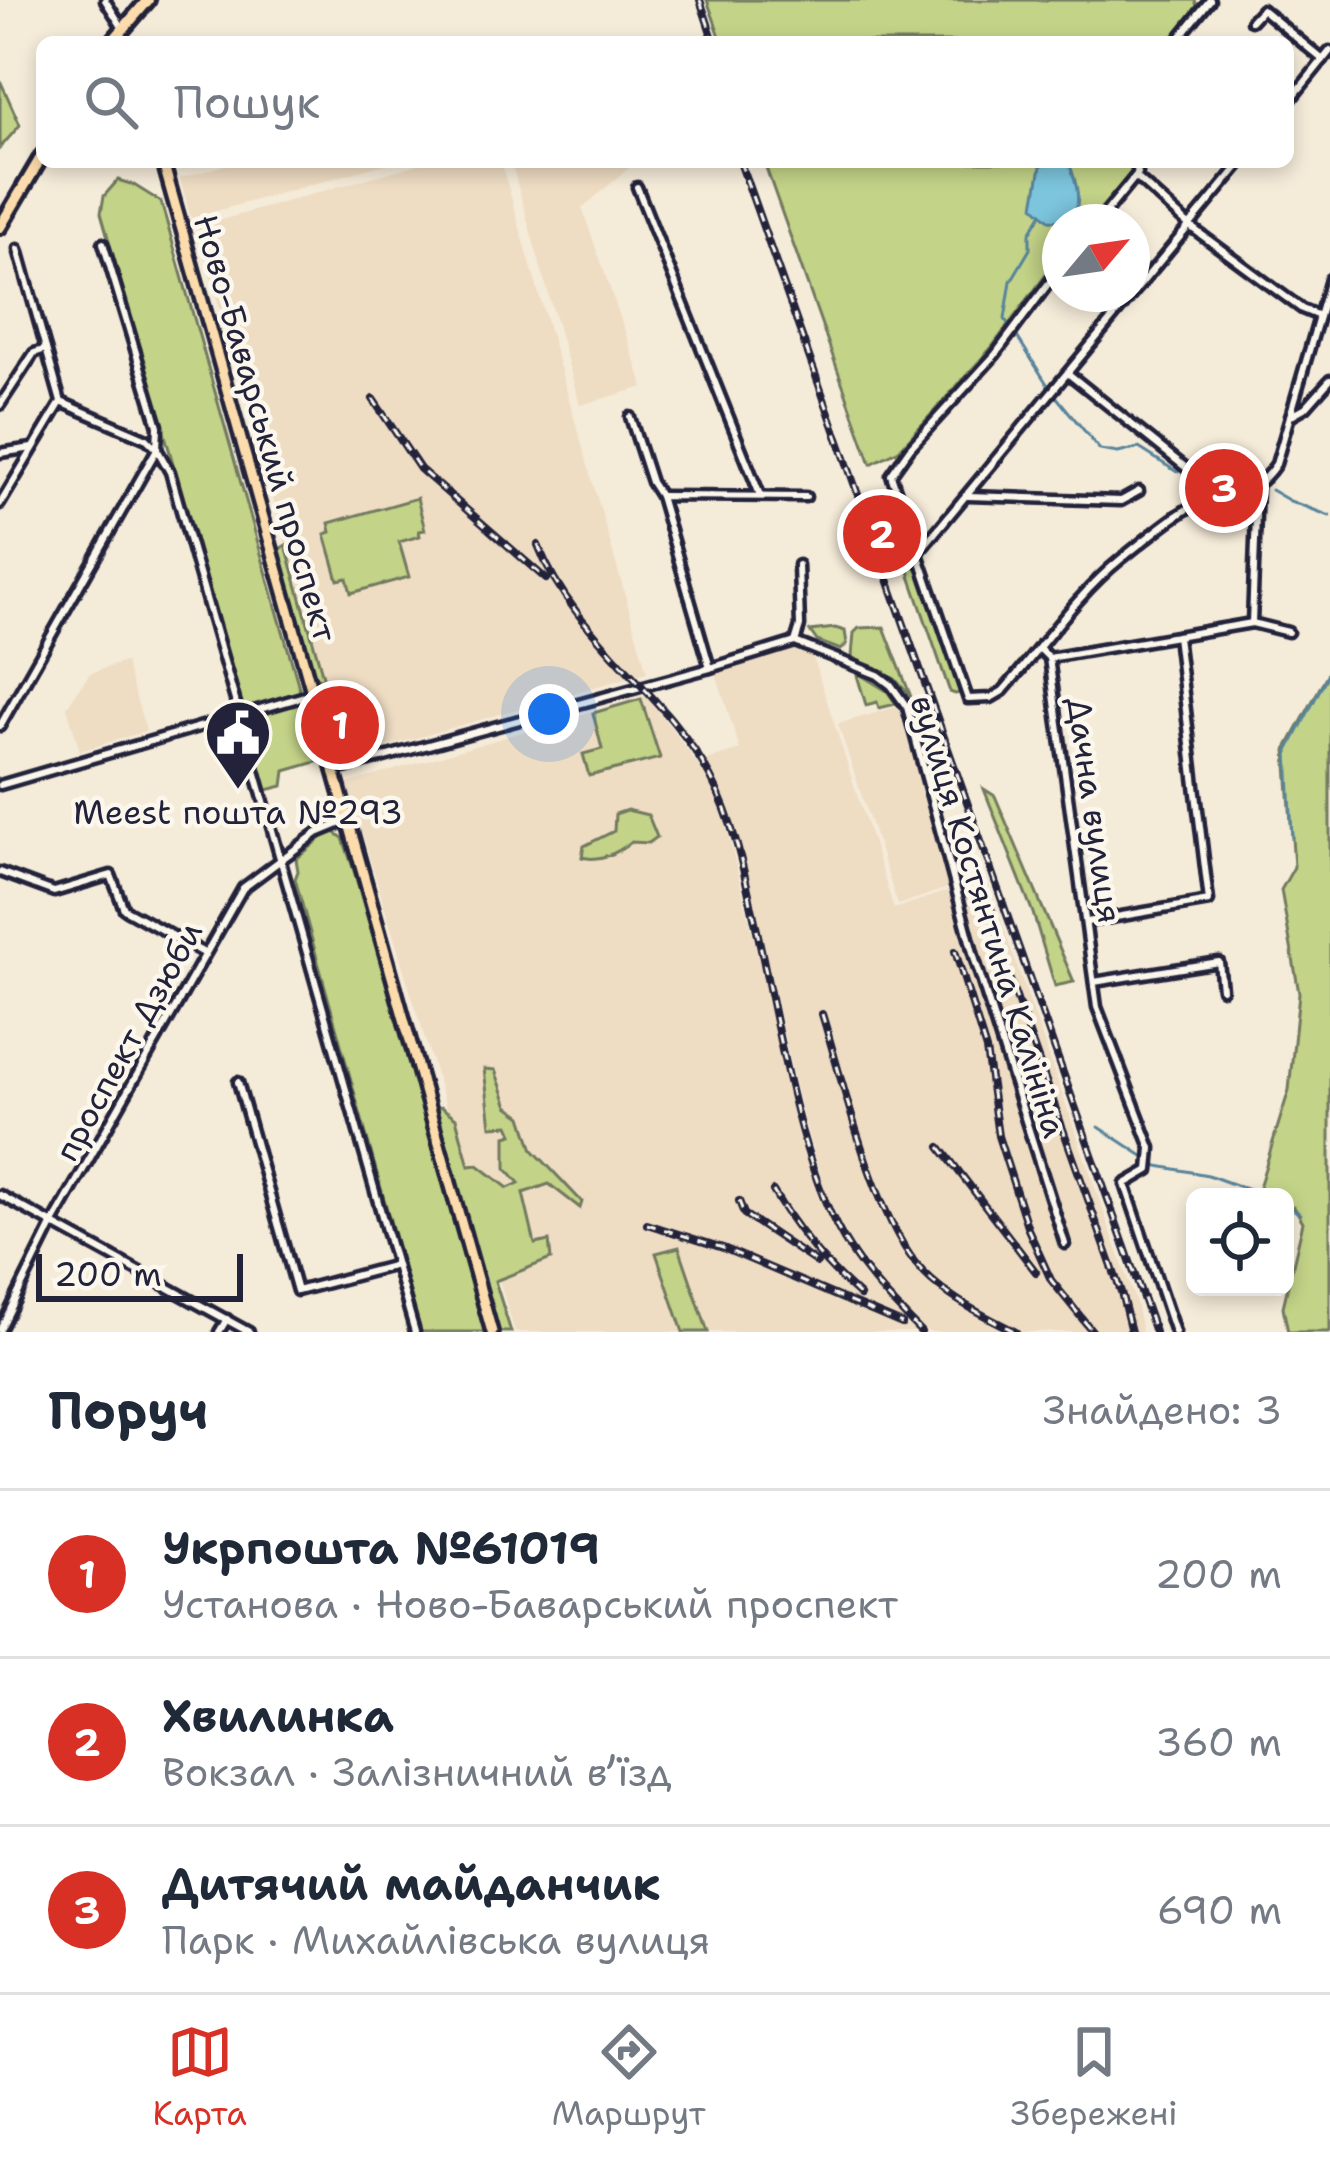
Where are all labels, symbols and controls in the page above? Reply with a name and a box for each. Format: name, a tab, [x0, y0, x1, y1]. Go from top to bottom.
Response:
search box	[36, 36, 1294, 168]
icon: search	[78, 69, 144, 135]
text: Пошук	[174, 72, 320, 132]
north arrow	[1042, 204, 1150, 312]
street label: Ново-Баварський проспект	[183, 209, 348, 647]
pin: 3	[1185, 443, 1263, 533]
pin: 2	[843, 489, 921, 579]
pin: 1	[301, 680, 379, 770]
your location	[519, 684, 579, 744]
street label: вулиця Костянтина Калініна	[900, 689, 1077, 1143]
street label: Дачна вулиця	[1056, 694, 1133, 926]
public building icon: Meest пошта №293	[203, 698, 273, 792]
place label: Meest пошта №293	[73, 790, 403, 835]
street label: проспект Дзюби	[44, 913, 213, 1169]
map controls	[1186, 1188, 1294, 1296]
button: locate	[1186, 1188, 1294, 1296]
scale bar	[36, 1248, 243, 1301]
text: 200 m	[54, 1252, 162, 1297]
text: Поруч	[48, 1376, 208, 1444]
text: Знайдено: 3	[1043, 1384, 1282, 1436]
text: Укрпошта №61019	[162, 1518, 600, 1578]
text: 1	[78, 1548, 96, 1600]
text: 200 m	[1155, 1548, 1282, 1600]
text: Установа · Ново-Баварський проспект	[162, 1578, 898, 1630]
text: Хвилинка	[162, 1686, 394, 1746]
text: 2	[73, 1716, 101, 1768]
text: 360 m	[1155, 1716, 1282, 1768]
text: Вокзал · Залізничний в’їзд	[162, 1746, 672, 1798]
text: Дитячий майданчик	[162, 1854, 661, 1914]
text: 3	[73, 1884, 101, 1936]
text: 690 m	[1157, 1884, 1282, 1936]
text: Парк · Михайлівська вулиця	[162, 1914, 710, 1966]
tab: Карта	[152, 2019, 247, 2136]
tab: Маршрут	[552, 2019, 706, 2136]
tab: Збережені	[1011, 2019, 1178, 2136]

